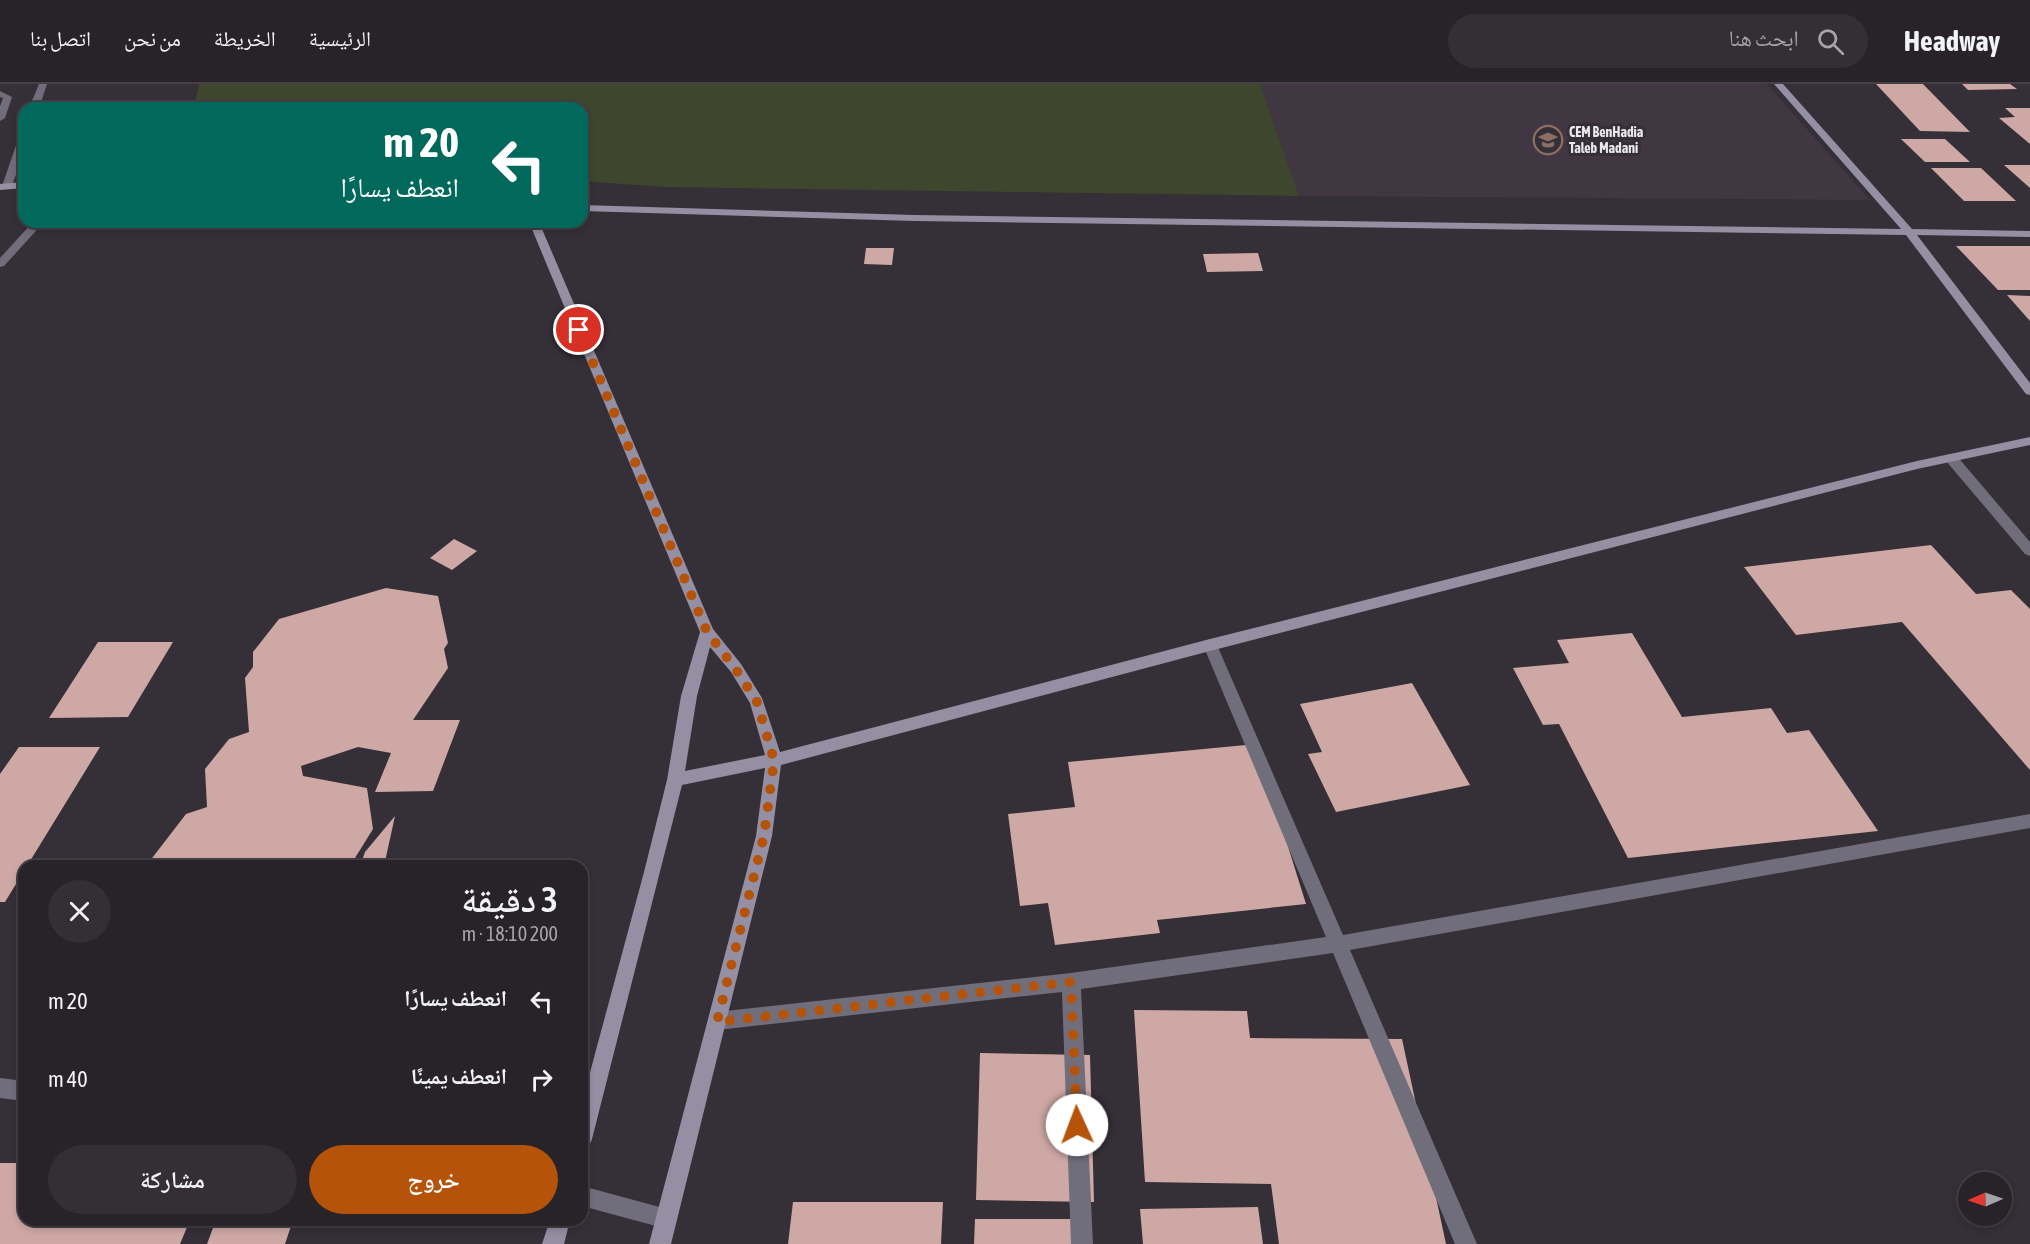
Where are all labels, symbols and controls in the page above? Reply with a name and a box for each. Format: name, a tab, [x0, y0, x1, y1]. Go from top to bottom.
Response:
search box	[1448, 14, 1868, 68]
text: ابحث هنا	[1729, 25, 1799, 51]
icon: search	[1814, 25, 1847, 58]
text: Headway	[1904, 25, 2000, 57]
text: اتصل بنا	[30, 26, 91, 50]
text: من نحن	[124, 26, 181, 50]
text: الخريطة	[214, 26, 276, 50]
text: الرئيسية	[309, 26, 371, 50]
text: 20 m	[384, 118, 459, 166]
school or university icon: CEM BenHadia Taleb Madani	[1532, 124, 1564, 156]
place label: CEM BenHadia Taleb Madani	[1569, 124, 1644, 156]
icon: left	[480, 126, 558, 204]
text: انعطف يسارًا	[340, 172, 459, 203]
pin	[553, 304, 604, 355]
icon: arrive	[562, 313, 595, 346]
text: 3 دقيقة	[461, 878, 558, 920]
button: close	[48, 880, 111, 943]
text: 200 m · 18:10	[462, 922, 558, 945]
text: انعطف يسارًا	[404, 985, 507, 1011]
icon: left	[525, 985, 558, 1018]
text: 20 m	[48, 988, 88, 1014]
text: انعطف يمينًا	[411, 1063, 507, 1089]
icon: right	[525, 1063, 558, 1096]
text: 40 m	[48, 1066, 88, 1092]
position arrow	[1045, 1093, 1109, 1157]
button: مشاركة	[48, 1145, 297, 1214]
button: خروج	[309, 1145, 558, 1214]
north arrow	[1958, 1172, 2012, 1226]
map controls	[1958, 1172, 2012, 1226]

